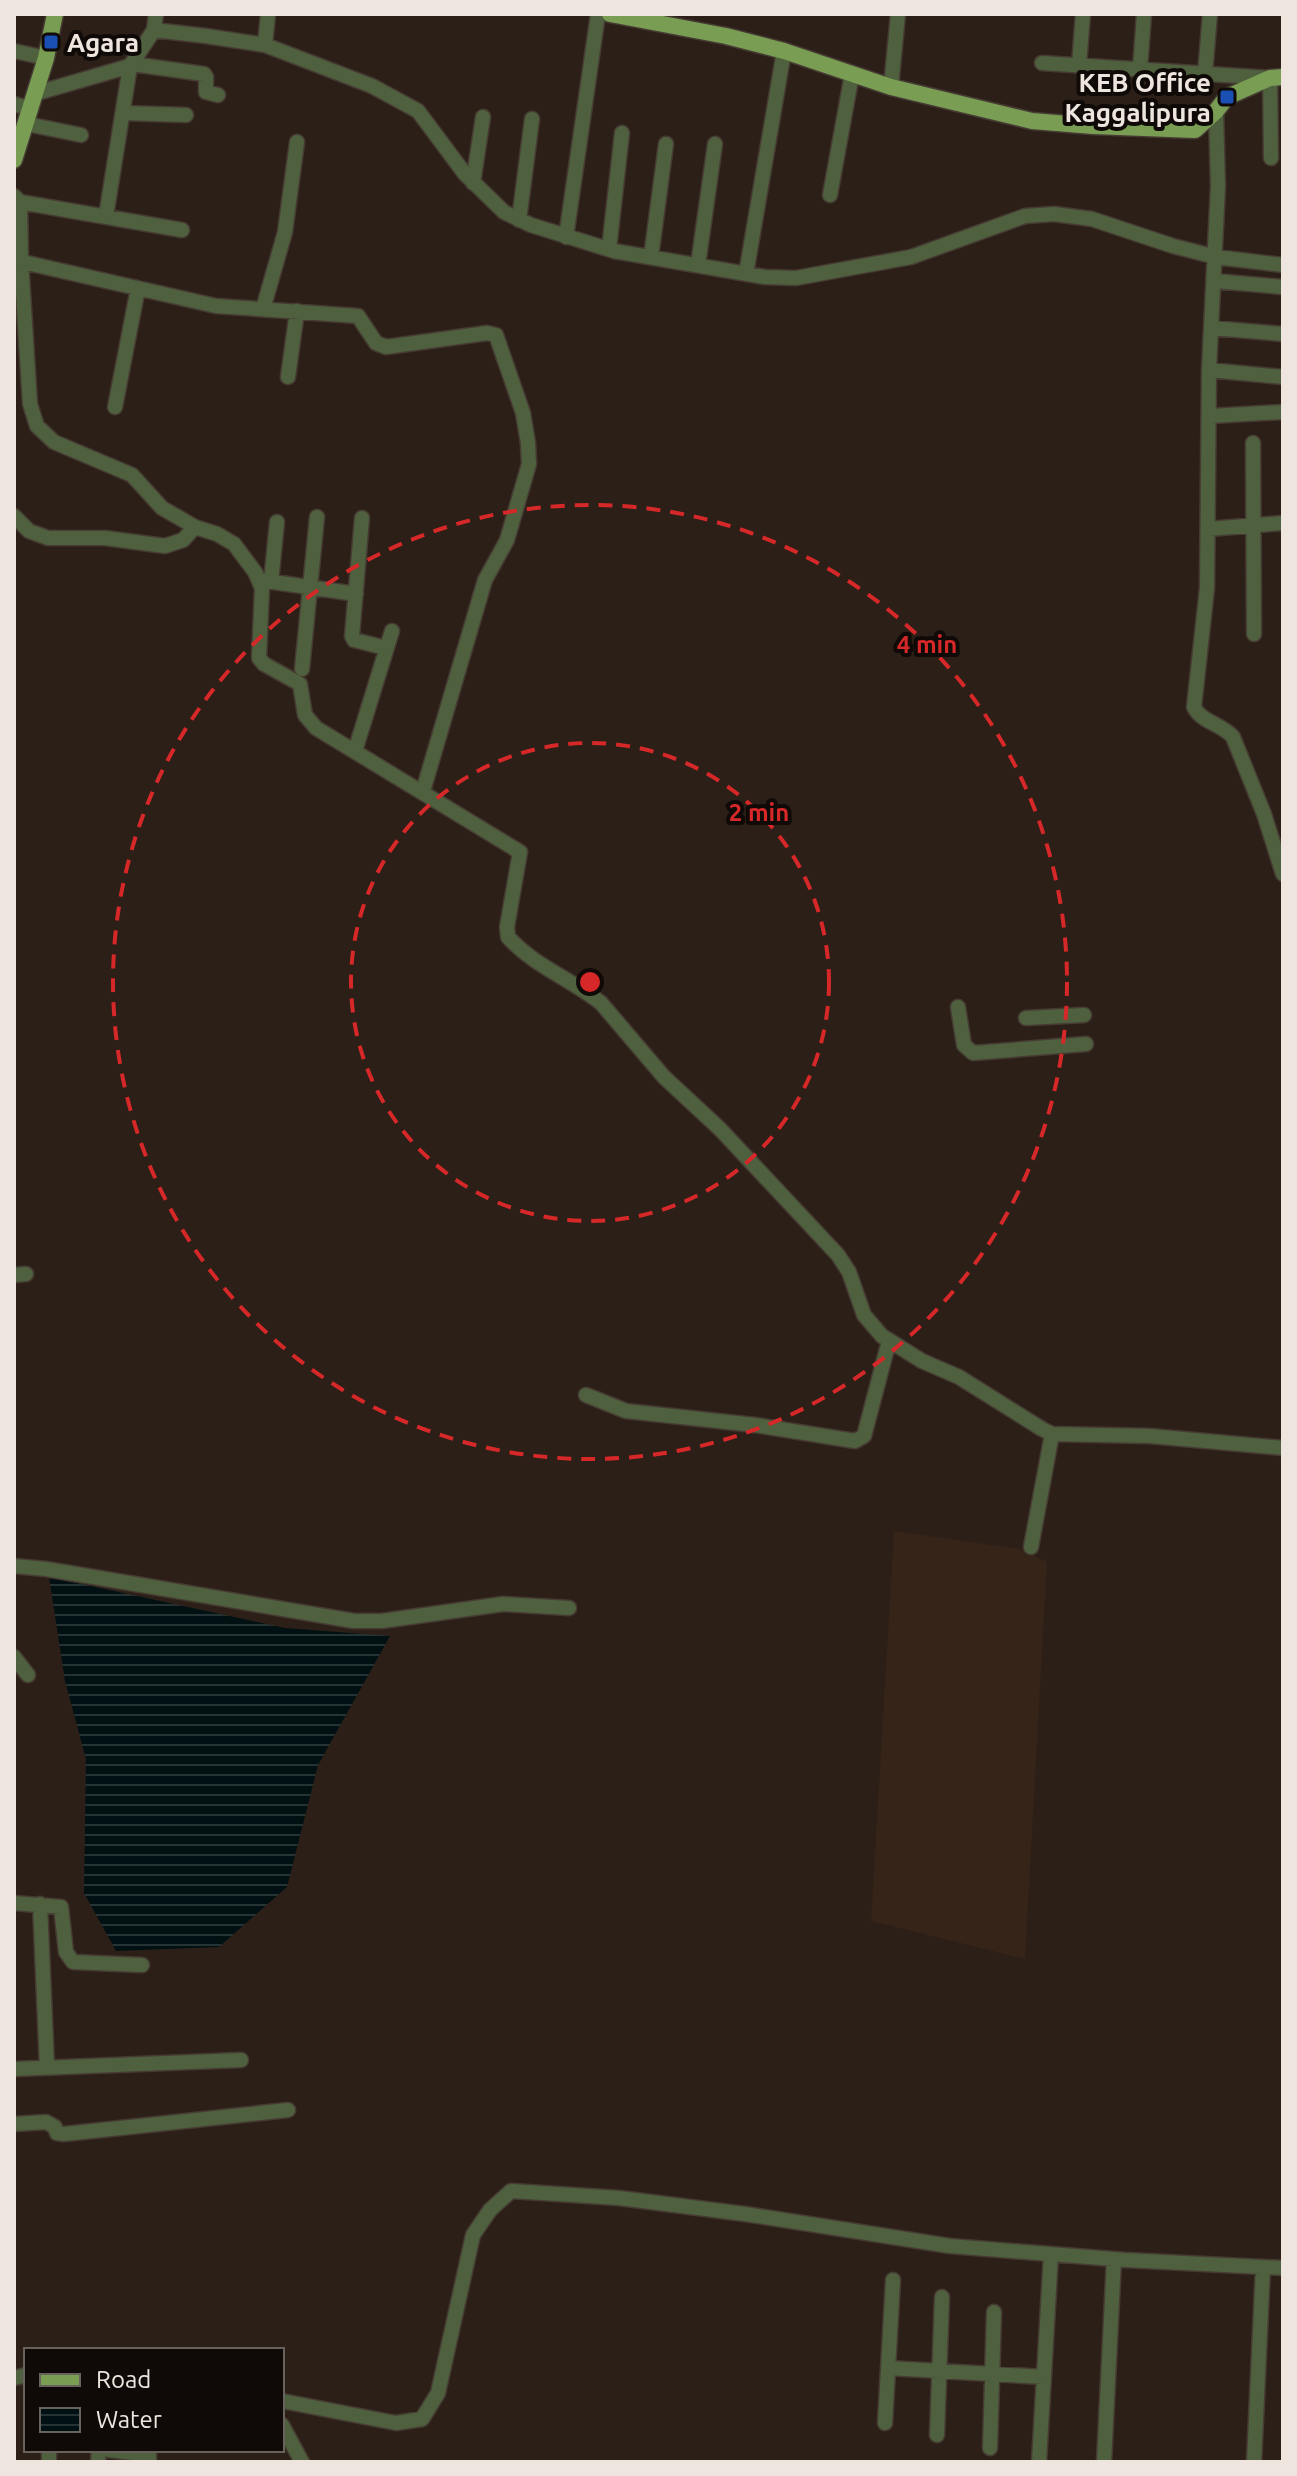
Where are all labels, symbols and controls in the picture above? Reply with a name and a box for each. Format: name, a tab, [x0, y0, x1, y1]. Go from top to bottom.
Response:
place label: Agara	[67, 28, 139, 57]
marker: Agara	[42, 33, 60, 51]
place label: KEB Office Kaggalipura	[1065, 68, 1211, 127]
marker: KEB Office Kaggalipura	[1218, 88, 1236, 106]
text: 4 min	[897, 631, 957, 658]
text: 2 min	[729, 799, 789, 826]
centre of rings	[576, 968, 604, 996]
legend	[24, 2348, 284, 2452]
text: Road	[96, 2366, 151, 2393]
text: Water	[96, 2406, 162, 2433]

